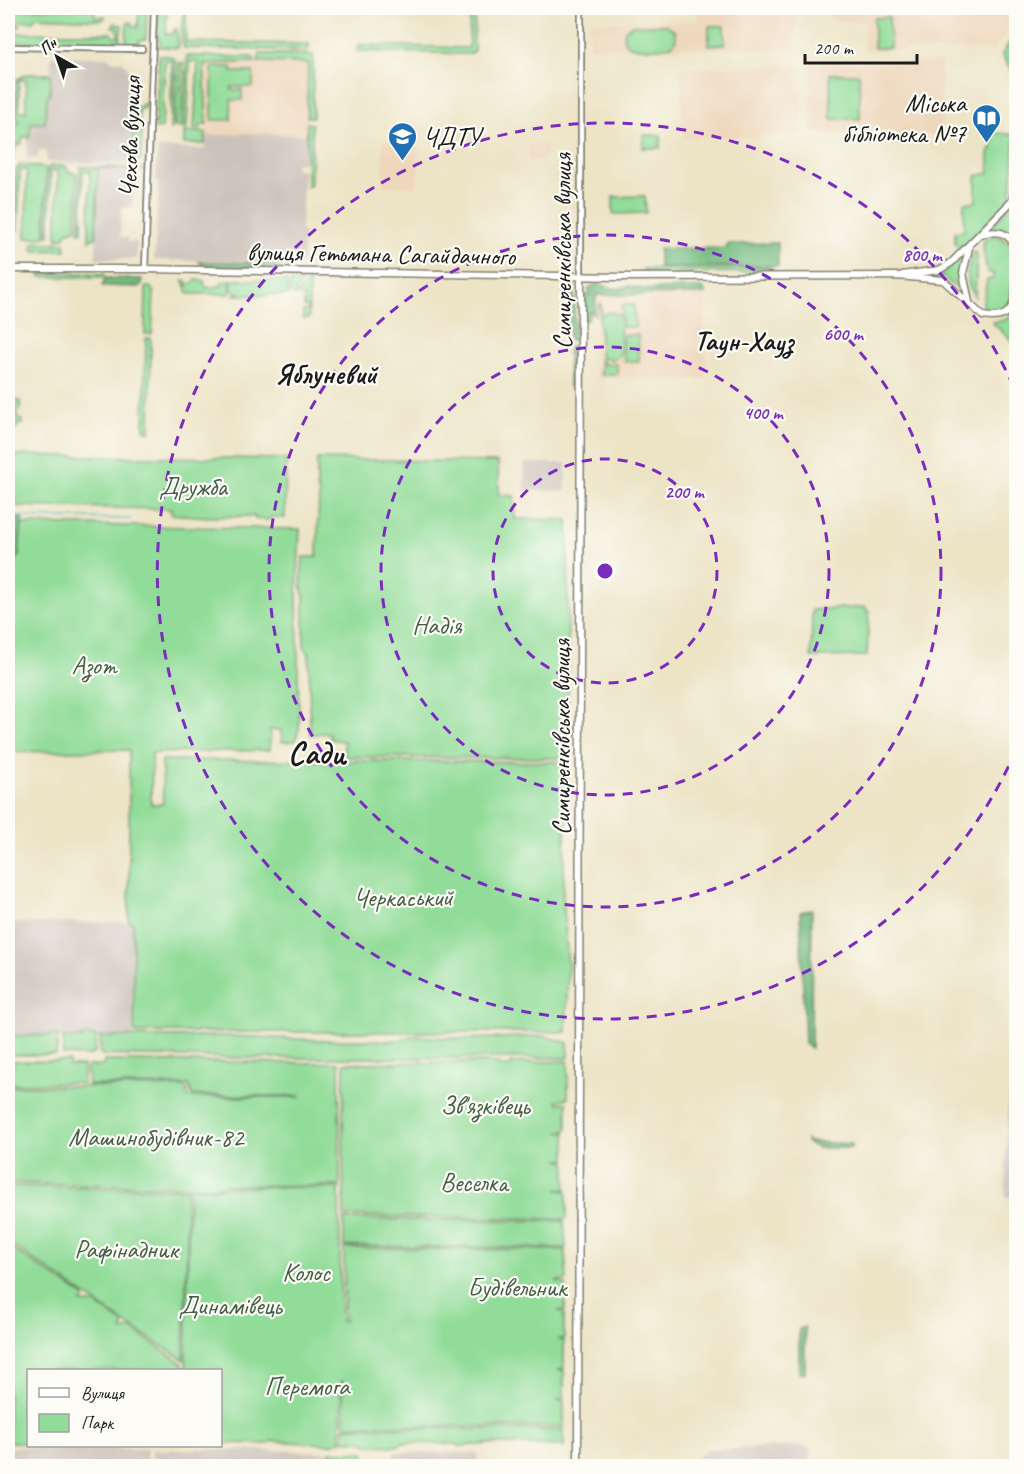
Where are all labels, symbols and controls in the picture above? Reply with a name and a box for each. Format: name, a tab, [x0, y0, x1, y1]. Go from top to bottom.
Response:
north arrow	[27, 27, 87, 87]
scale bar	[805, 27, 918, 65]
text: Пн	[35, 33, 62, 59]
text: 200 m	[814, 37, 855, 59]
street label: Чехова вулиця	[111, 74, 149, 198]
place label: Міська бібліотека №7	[842, 87, 968, 150]
library icon: Міська бібліотека №7	[971, 102, 1003, 144]
school or university icon: ЧДТУ	[386, 120, 418, 162]
place label: ЧДТУ	[423, 120, 484, 153]
street label: Симиренківська вулиця	[546, 151, 579, 349]
street label: вулиця Гетьмана Сагайдачного	[247, 235, 517, 273]
text: 800 m	[903, 244, 943, 266]
text: 600 m	[823, 323, 864, 345]
district label: Таун-Хауз	[695, 324, 796, 359]
district label: Яблуневий	[275, 356, 379, 391]
text: 400 m	[744, 402, 784, 424]
park label: Дружба	[159, 470, 229, 503]
text: 200 m	[665, 481, 705, 503]
centre of rings	[595, 561, 615, 581]
park label: Надія	[412, 609, 463, 642]
street label: Симиренківська вулиця	[545, 637, 578, 835]
park label: Азот	[71, 649, 119, 683]
district label: Сади	[288, 733, 347, 774]
park label: Черкаський	[353, 881, 455, 914]
park label: Зв'язківець	[440, 1089, 532, 1123]
park label: Машинобудівник-82	[68, 1121, 246, 1154]
park label: Веселка	[440, 1166, 510, 1199]
park label: Рафінадник	[74, 1233, 180, 1266]
park label: Колос	[282, 1256, 331, 1289]
park label: Будівельник	[468, 1271, 569, 1304]
park label: Динамівець	[178, 1289, 283, 1322]
legend	[27, 1369, 222, 1447]
park label: Перемога	[265, 1370, 351, 1403]
text: Вулиця	[81, 1382, 125, 1404]
text: Парк	[81, 1412, 115, 1434]

